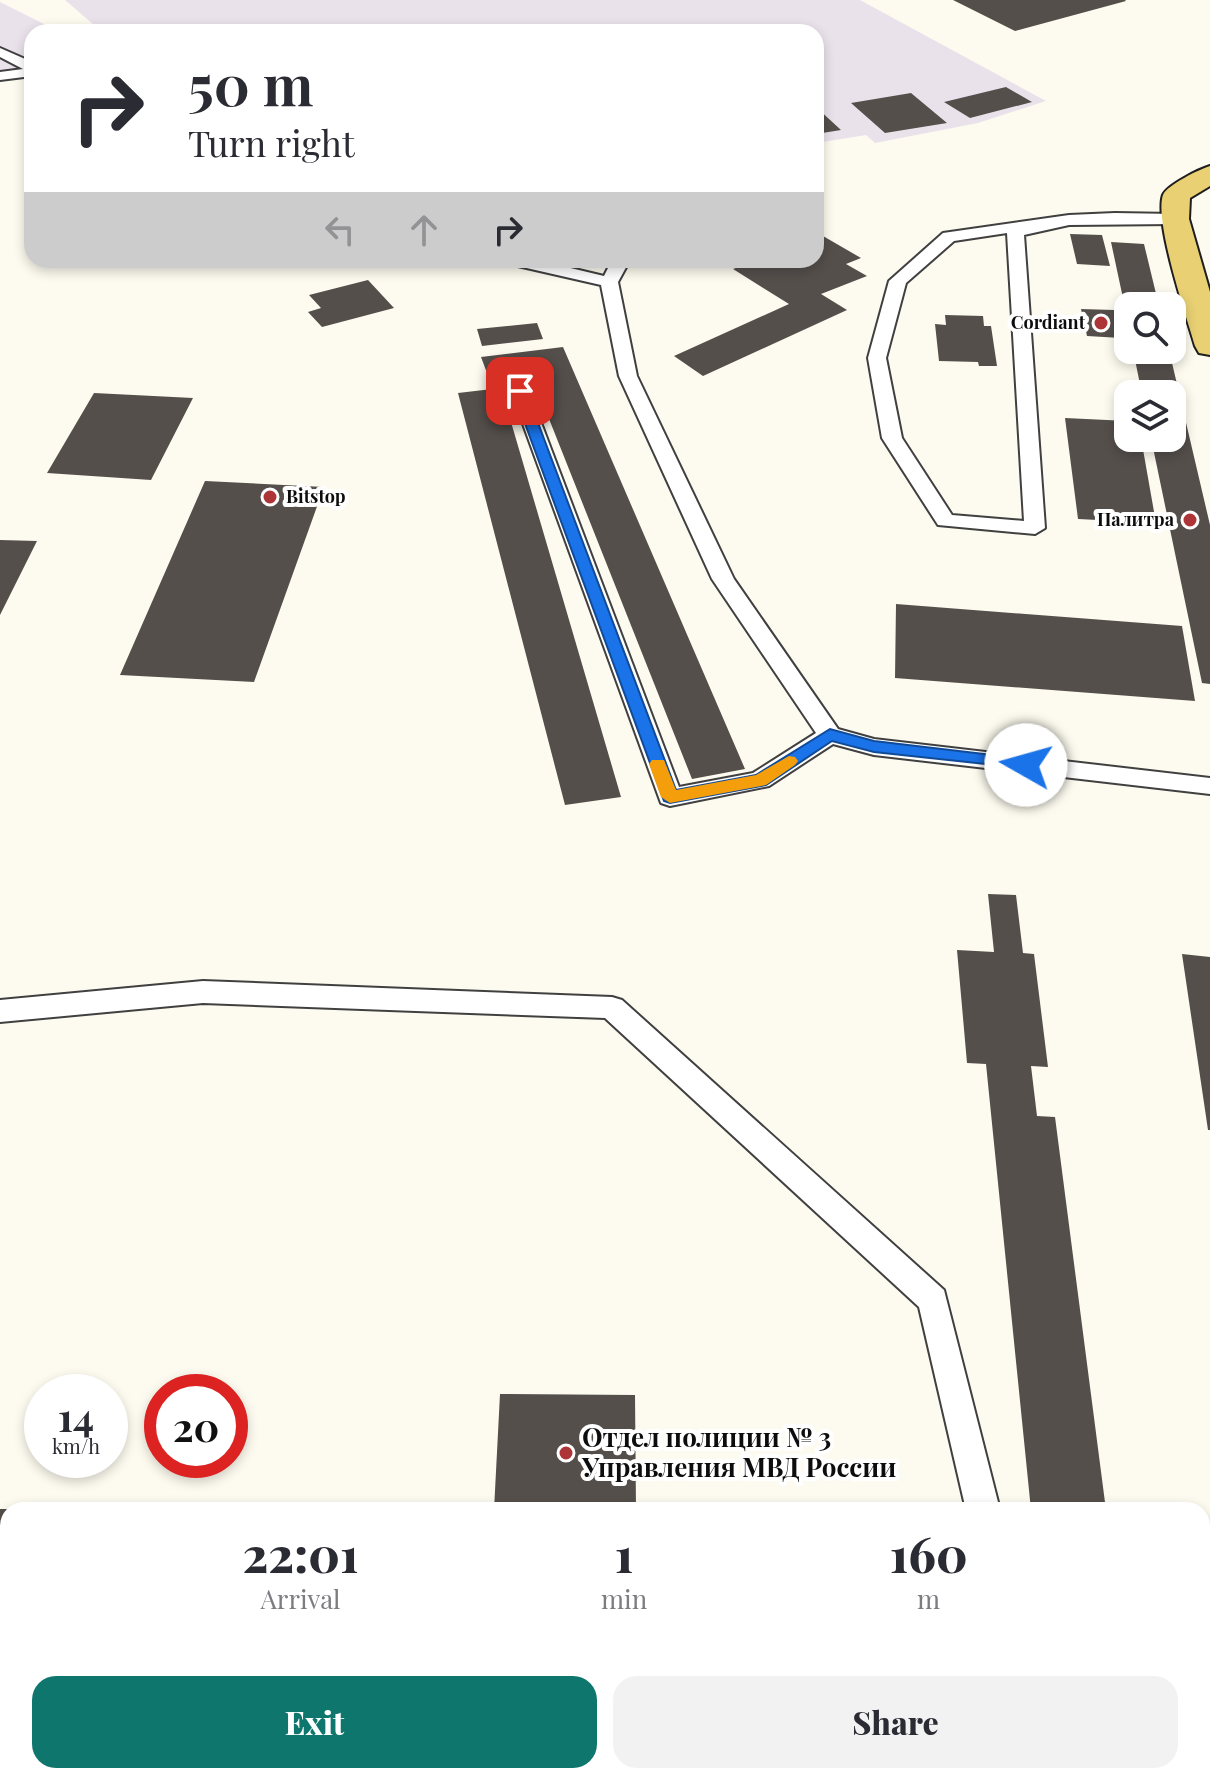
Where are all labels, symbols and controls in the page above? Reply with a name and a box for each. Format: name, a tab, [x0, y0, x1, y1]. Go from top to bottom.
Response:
text: 50 m	[188, 46, 314, 121]
icon: right	[56, 56, 160, 160]
text: Turn right	[188, 118, 355, 166]
icon: left	[318, 208, 362, 252]
icon: ahead	[402, 208, 446, 252]
icon: right	[486, 208, 530, 252]
map controls	[1114, 292, 1186, 452]
button: search	[1114, 292, 1186, 364]
place label: Cordiant	[1011, 310, 1086, 334]
marker: Cordiant	[1092, 314, 1110, 332]
pin	[486, 357, 554, 425]
icon: arrive	[498, 369, 542, 413]
button: layers	[1114, 380, 1186, 452]
place label: Bitstop	[286, 484, 346, 508]
marker: Bitstop	[261, 488, 279, 506]
place label: Палитра	[1097, 507, 1175, 531]
marker: Палитра	[1181, 511, 1199, 529]
position arrow	[984, 723, 1068, 807]
speed limit sign: 20	[144, 1374, 248, 1478]
text: 14	[58, 1389, 94, 1442]
place label: Отдел полиции № 3 Управления МВД России	[581, 1419, 896, 1484]
text: km/h	[52, 1432, 100, 1459]
marker: Отдел полиции № 3 Управления МВД России	[557, 1444, 575, 1462]
text: 22:01	[242, 1521, 359, 1585]
text: 1	[615, 1521, 633, 1585]
text: 160	[890, 1521, 968, 1585]
text: Arrival	[260, 1581, 341, 1616]
text: min	[601, 1581, 647, 1616]
text: m	[917, 1581, 940, 1616]
button: Exit	[32, 1676, 597, 1768]
button: Share	[613, 1676, 1178, 1768]

